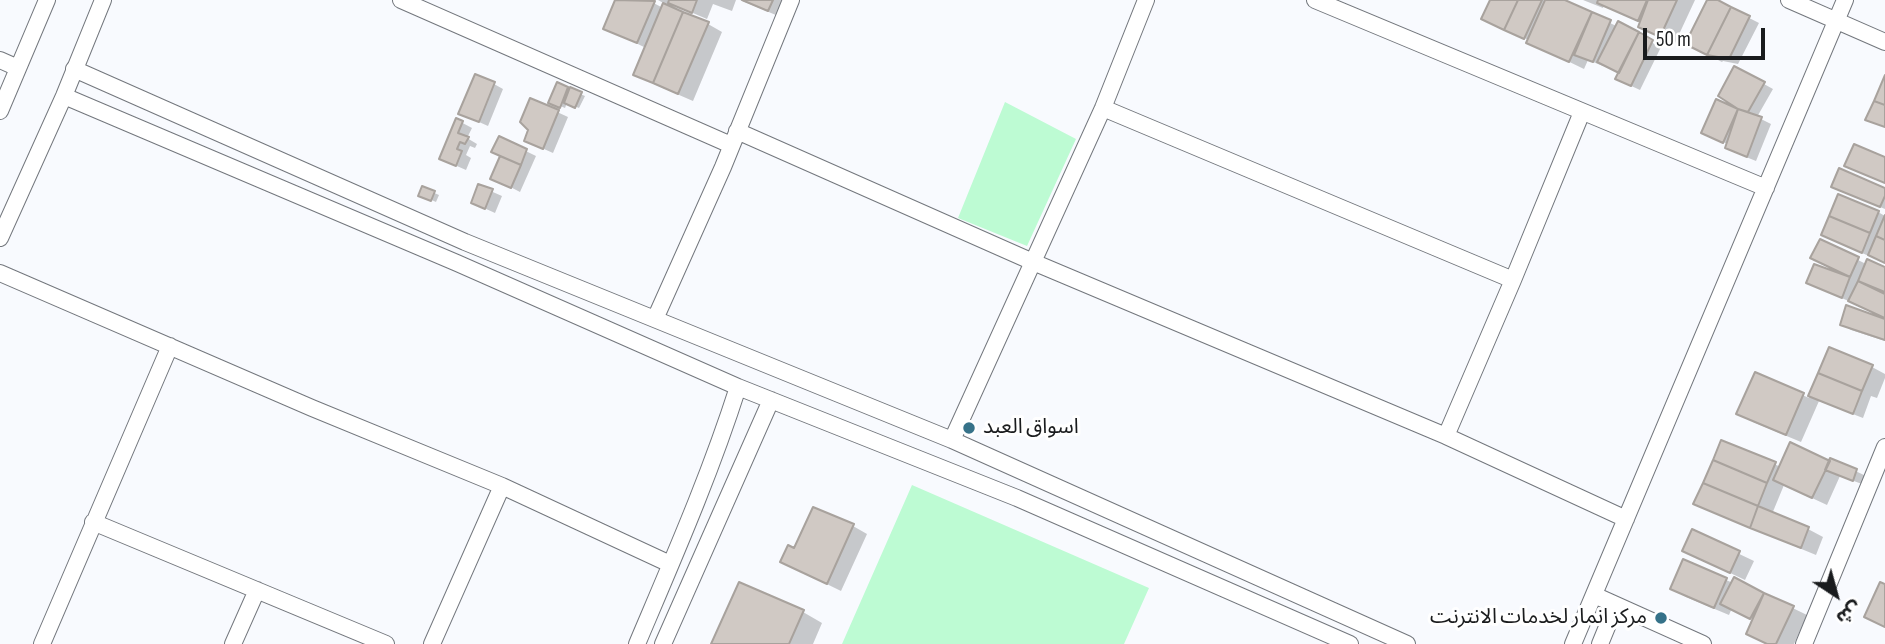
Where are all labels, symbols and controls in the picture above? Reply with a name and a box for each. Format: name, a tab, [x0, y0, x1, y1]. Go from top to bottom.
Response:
scale bar	[1647, 14, 1770, 58]
text: 50 m	[1656, 27, 1691, 52]
place label: اسواق العبد	[983, 415, 1079, 441]
marker: اسواق العبد	[961, 420, 977, 436]
north arrow	[1801, 560, 1871, 630]
text: ش	[1831, 595, 1866, 629]
place label: مركز انمار لخدمات الانترنت	[1430, 605, 1647, 631]
marker: مركز انمار لخدمات الانترنت	[1653, 610, 1669, 626]

